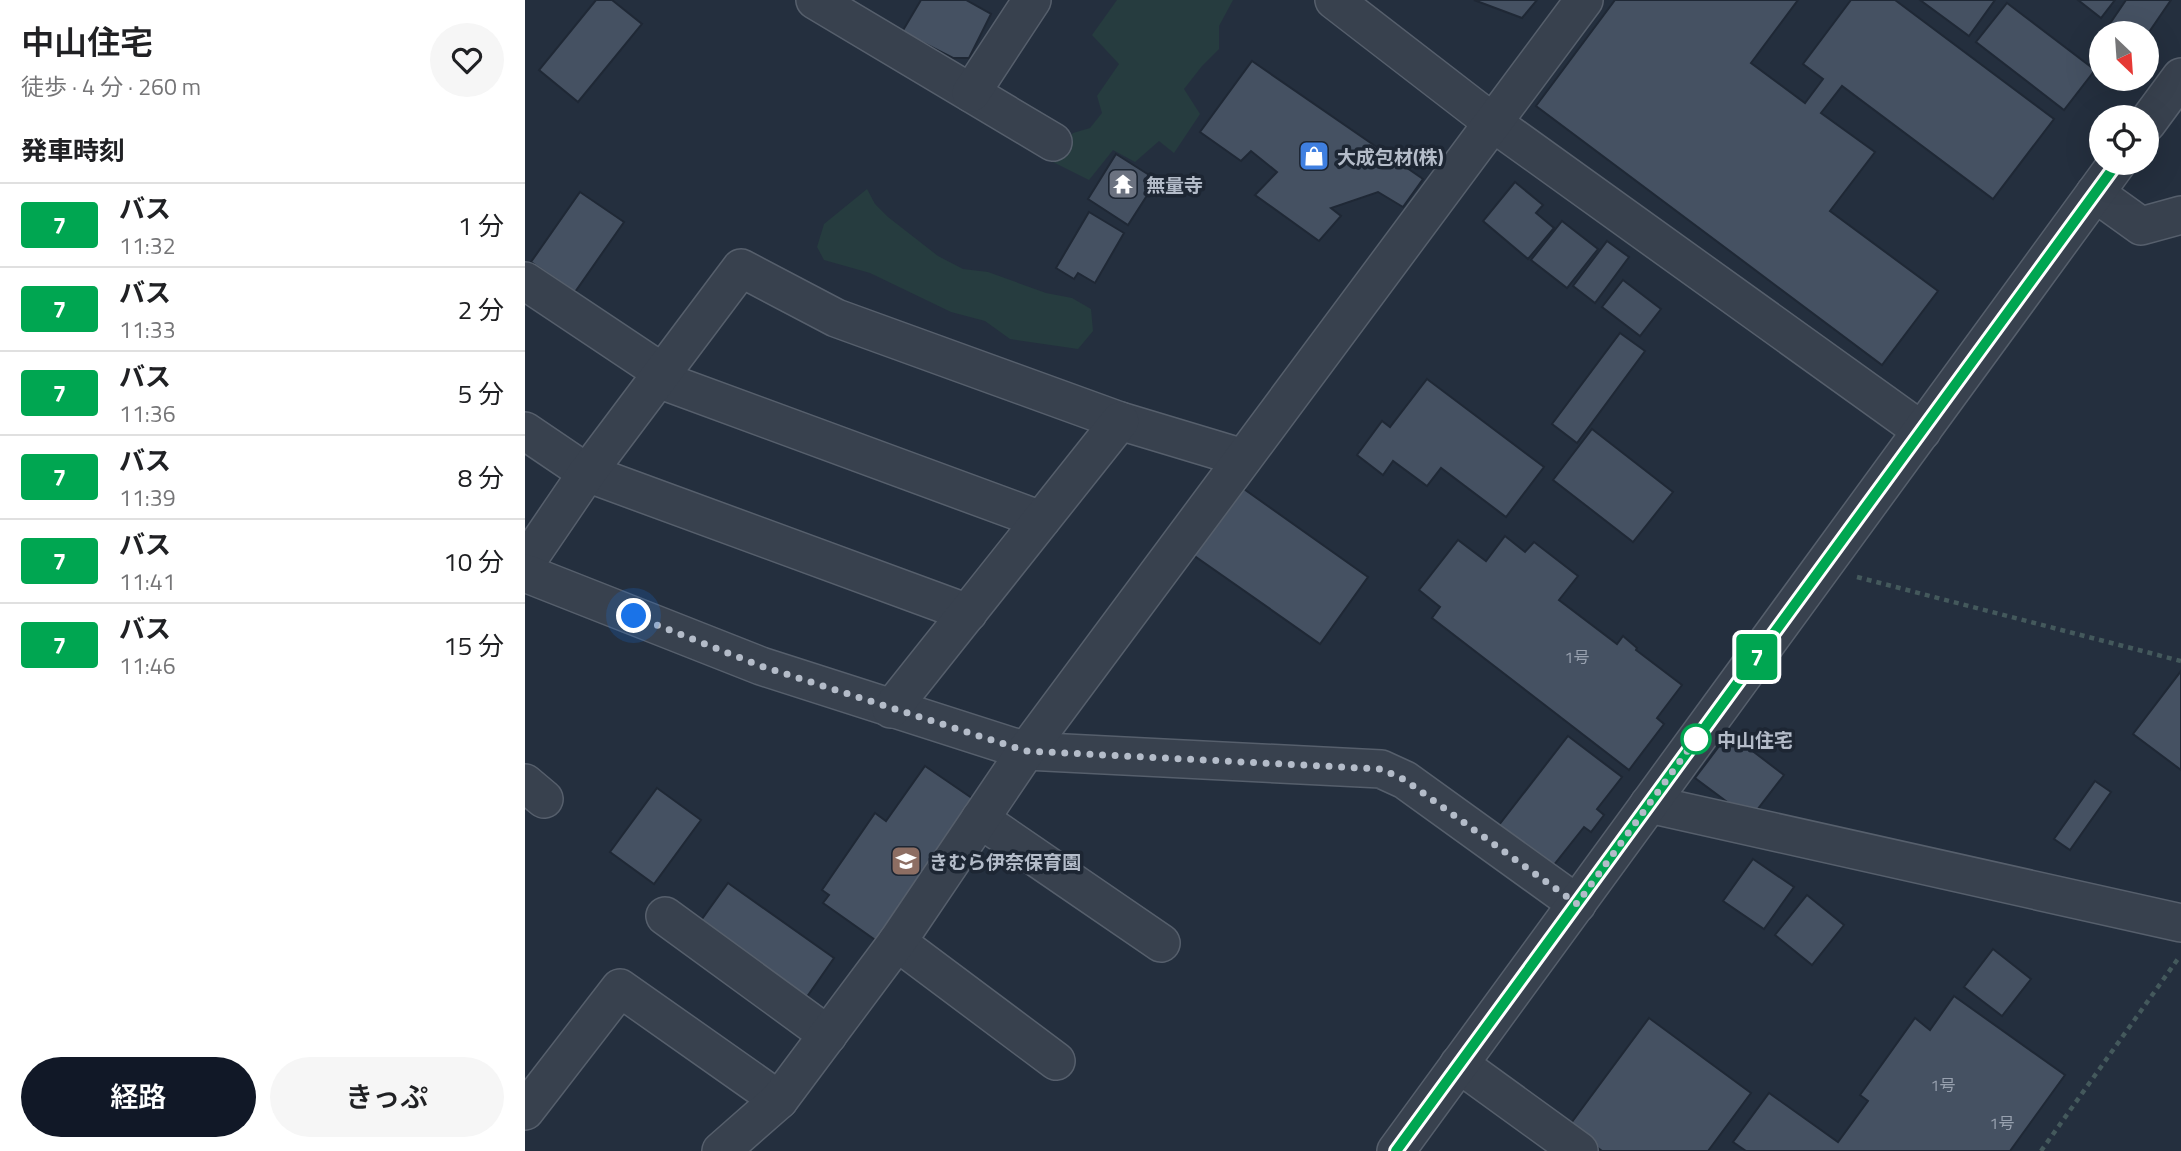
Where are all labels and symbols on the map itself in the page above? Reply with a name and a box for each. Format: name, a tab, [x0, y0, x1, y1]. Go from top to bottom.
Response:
north arrow	[2089, 21, 2159, 91]
shop icon: 大成包材(株)	[1297, 139, 1331, 173]
place label: 大成包材(株)	[1337, 142, 1444, 171]
temple icon: 無量寺	[1106, 167, 1140, 201]
place label: 無量寺	[1146, 170, 1203, 199]
your location	[616, 598, 651, 633]
line badge: 7	[1734, 634, 1780, 680]
house number: 1号	[1565, 645, 1589, 669]
marker: 中山住宅	[1681, 724, 1711, 754]
place label: 中山住宅	[1717, 725, 1793, 754]
school or university icon: きむら伊奈保育園	[889, 844, 923, 878]
place label: きむら伊奈保育園	[929, 847, 1081, 876]
house number: 1号	[1931, 1073, 1955, 1097]
house number: 1号	[1990, 1111, 2014, 1135]

